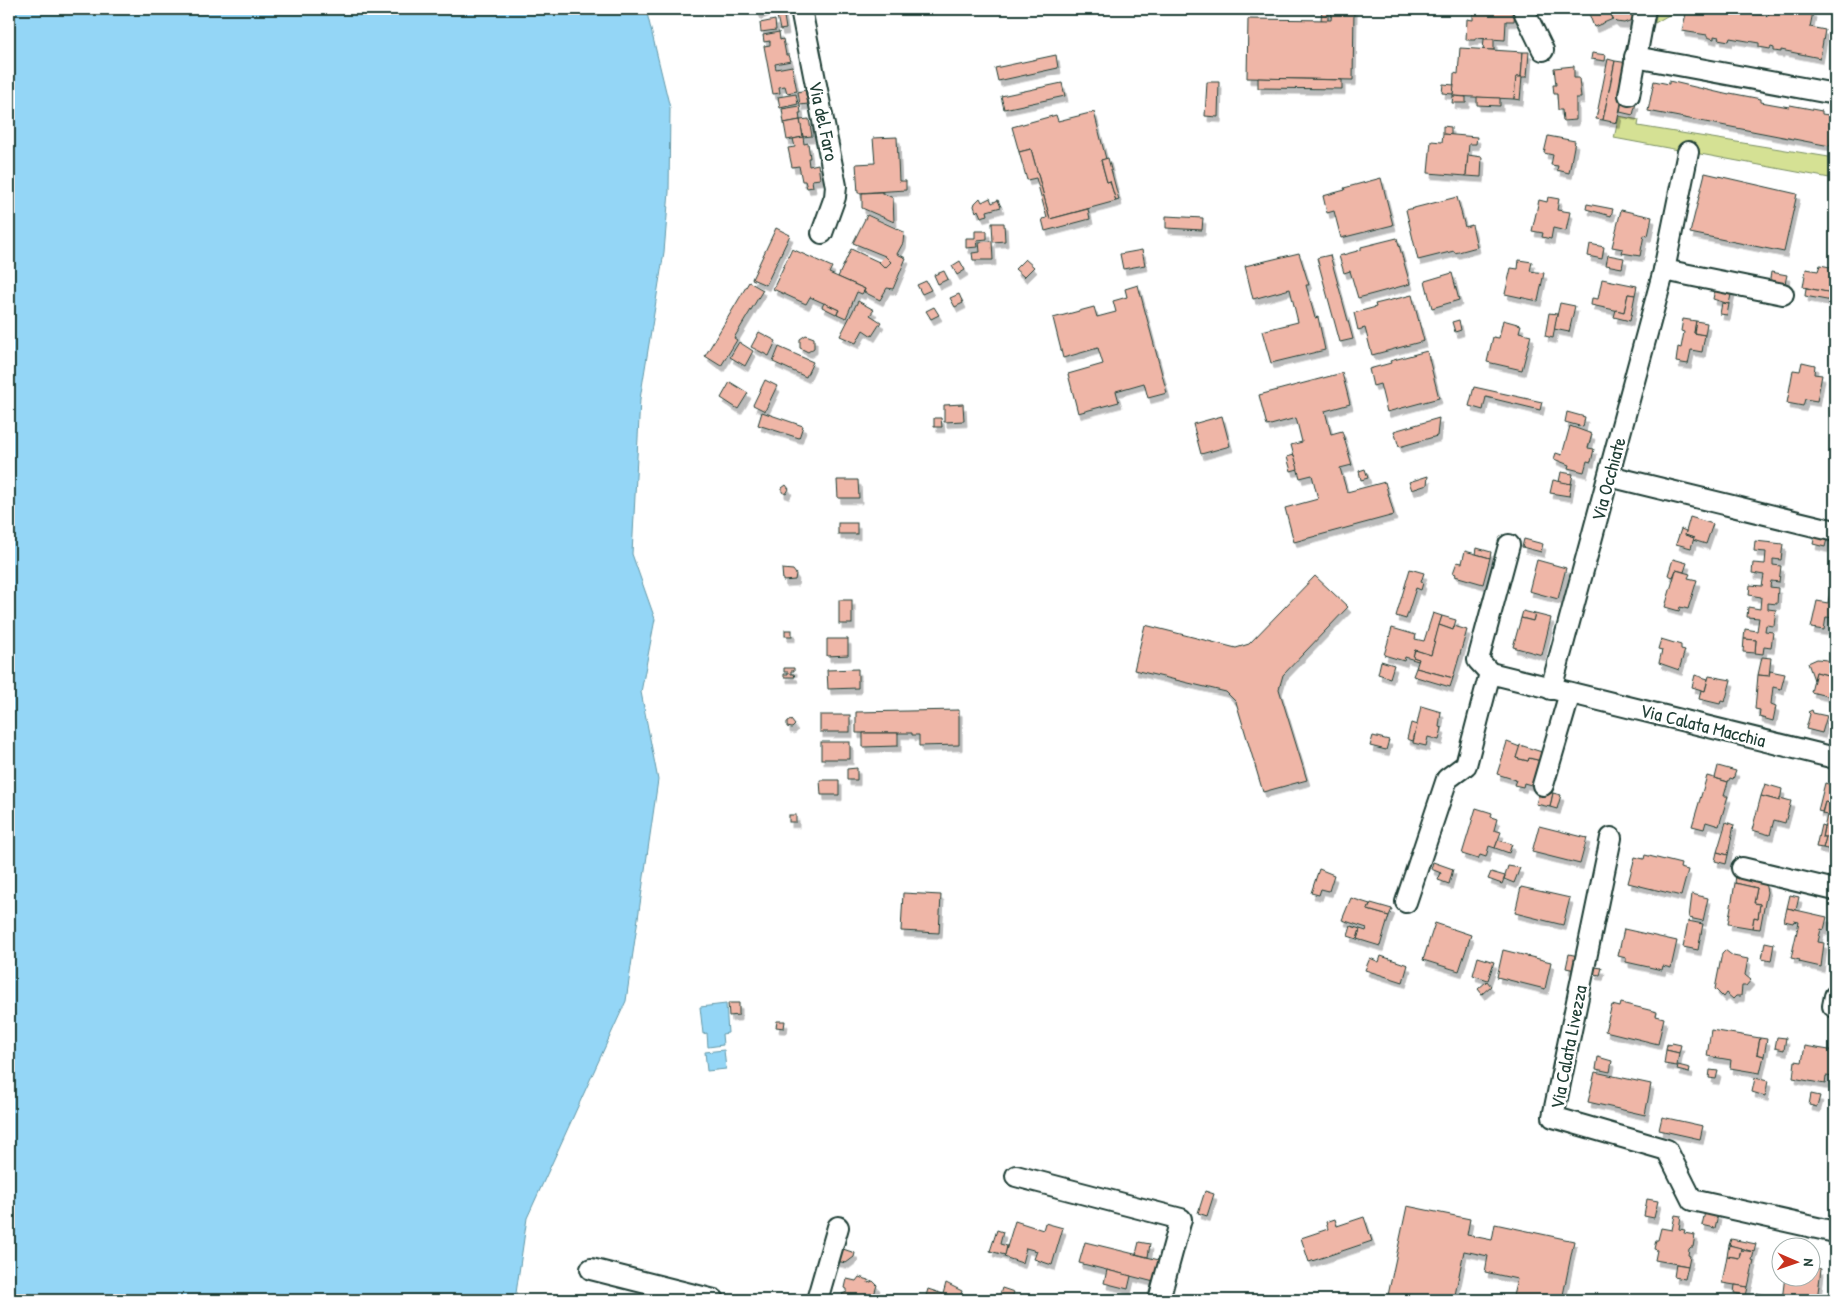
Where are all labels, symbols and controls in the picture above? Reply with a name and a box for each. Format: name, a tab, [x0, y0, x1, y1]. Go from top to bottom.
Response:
street label: Via del Faro	[803, 79, 845, 163]
street label: Via Occhiate	[1584, 434, 1632, 524]
street label: Via Calata Macchia	[1637, 697, 1769, 753]
street label: Via Calata Livezza	[1543, 982, 1593, 1111]
north arrow	[1772, 1236, 1822, 1286]
text: N	[1800, 1258, 1819, 1267]

